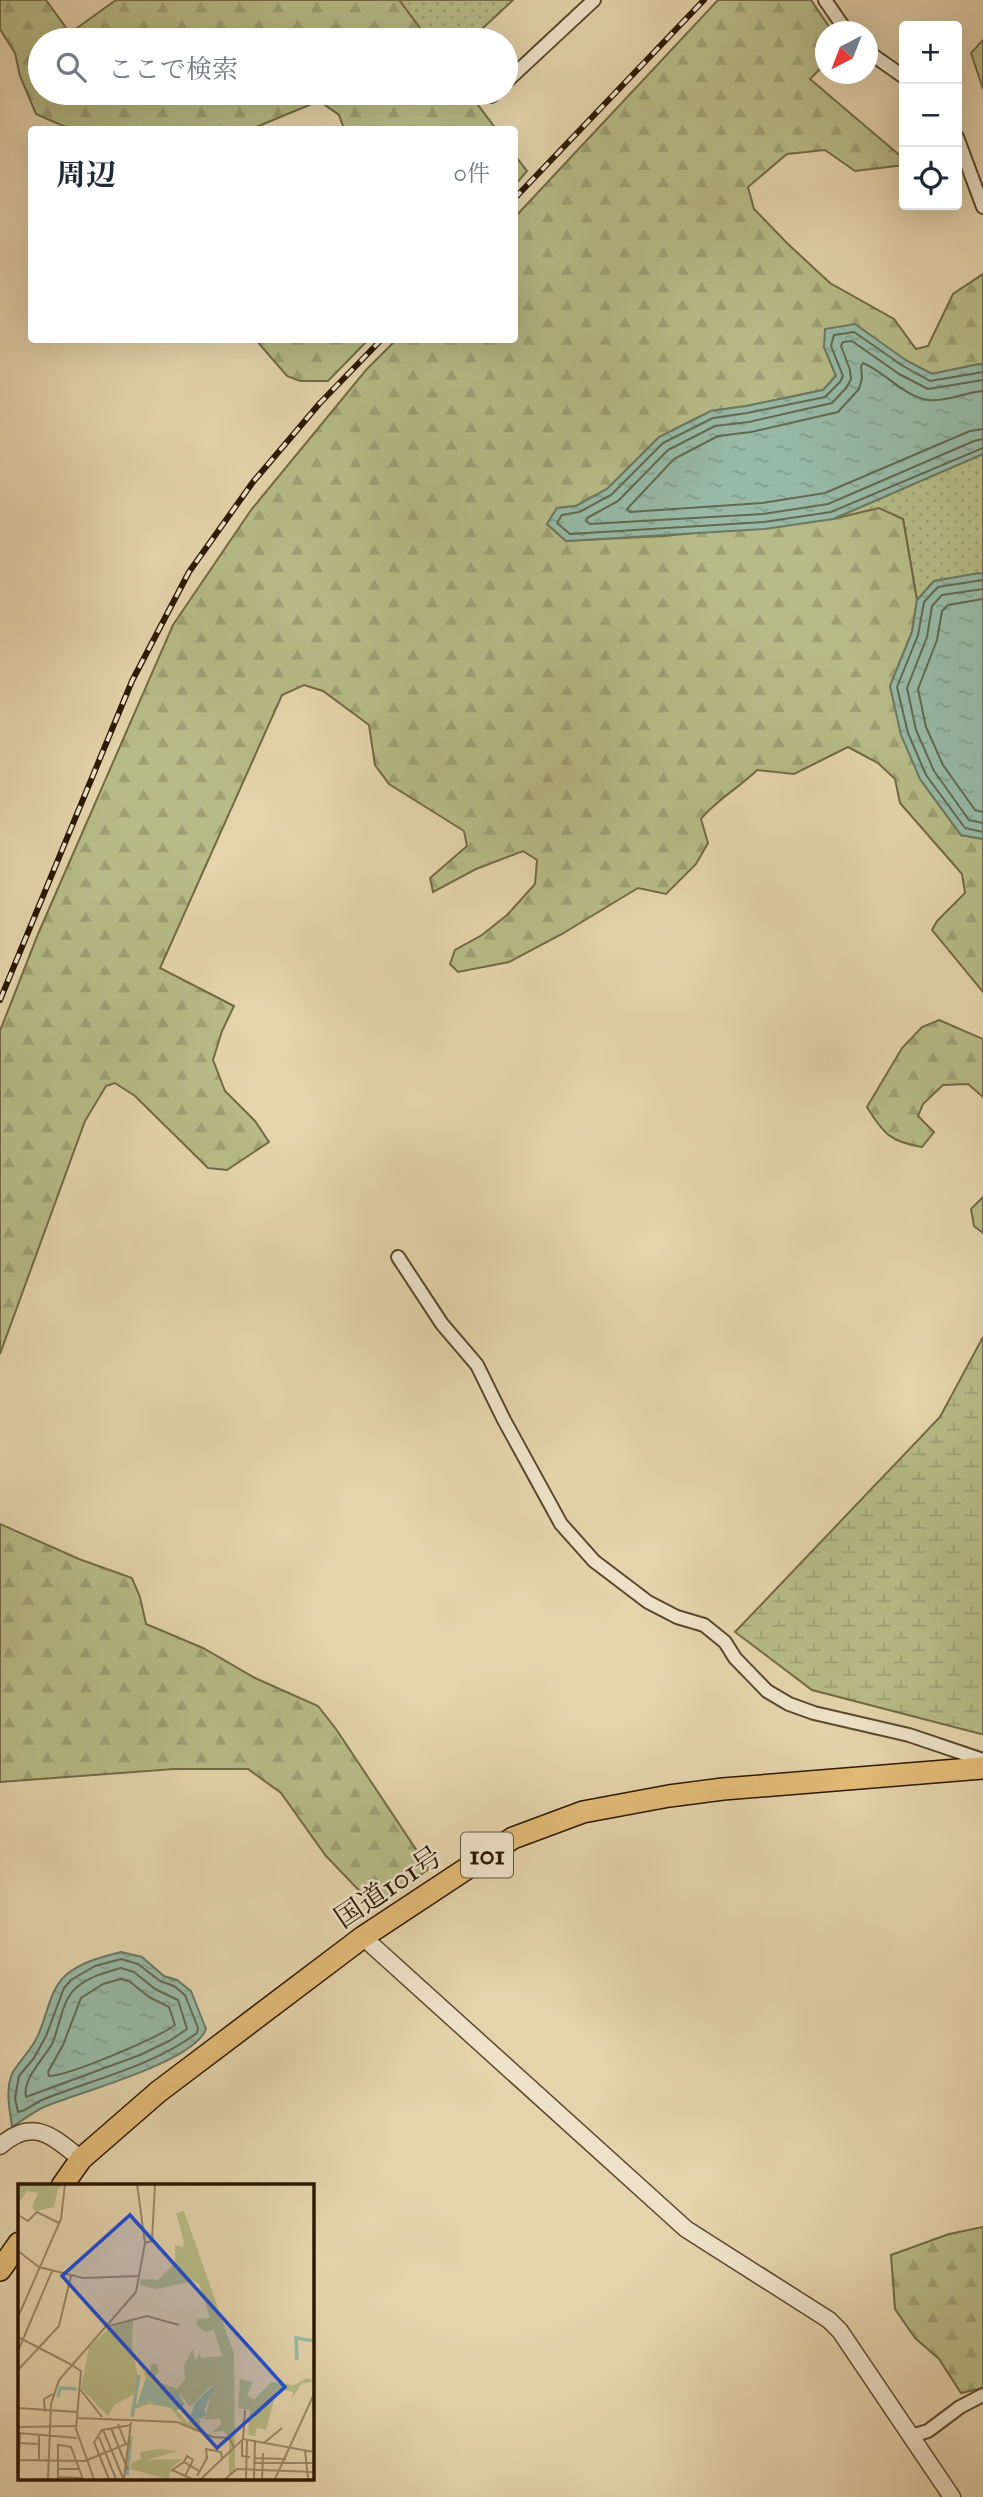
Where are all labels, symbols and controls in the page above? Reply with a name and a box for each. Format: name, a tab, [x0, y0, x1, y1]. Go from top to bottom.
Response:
north arrow	[815, 21, 878, 84]
map controls	[899, 21, 962, 210]
button: +	[899, 21, 962, 84]
search box	[28, 28, 518, 105]
icon: search	[52, 48, 90, 86]
text: ここで検索	[108, 53, 238, 85]
button: −	[899, 84, 962, 147]
button: locate	[899, 147, 962, 210]
text: 周辺	[56, 157, 116, 193]
text: 0件	[454, 159, 490, 187]
road number: 101	[461, 1832, 513, 1878]
street label: 国道101号	[328, 1838, 448, 1936]
inset map	[18, 2184, 313, 2480]

